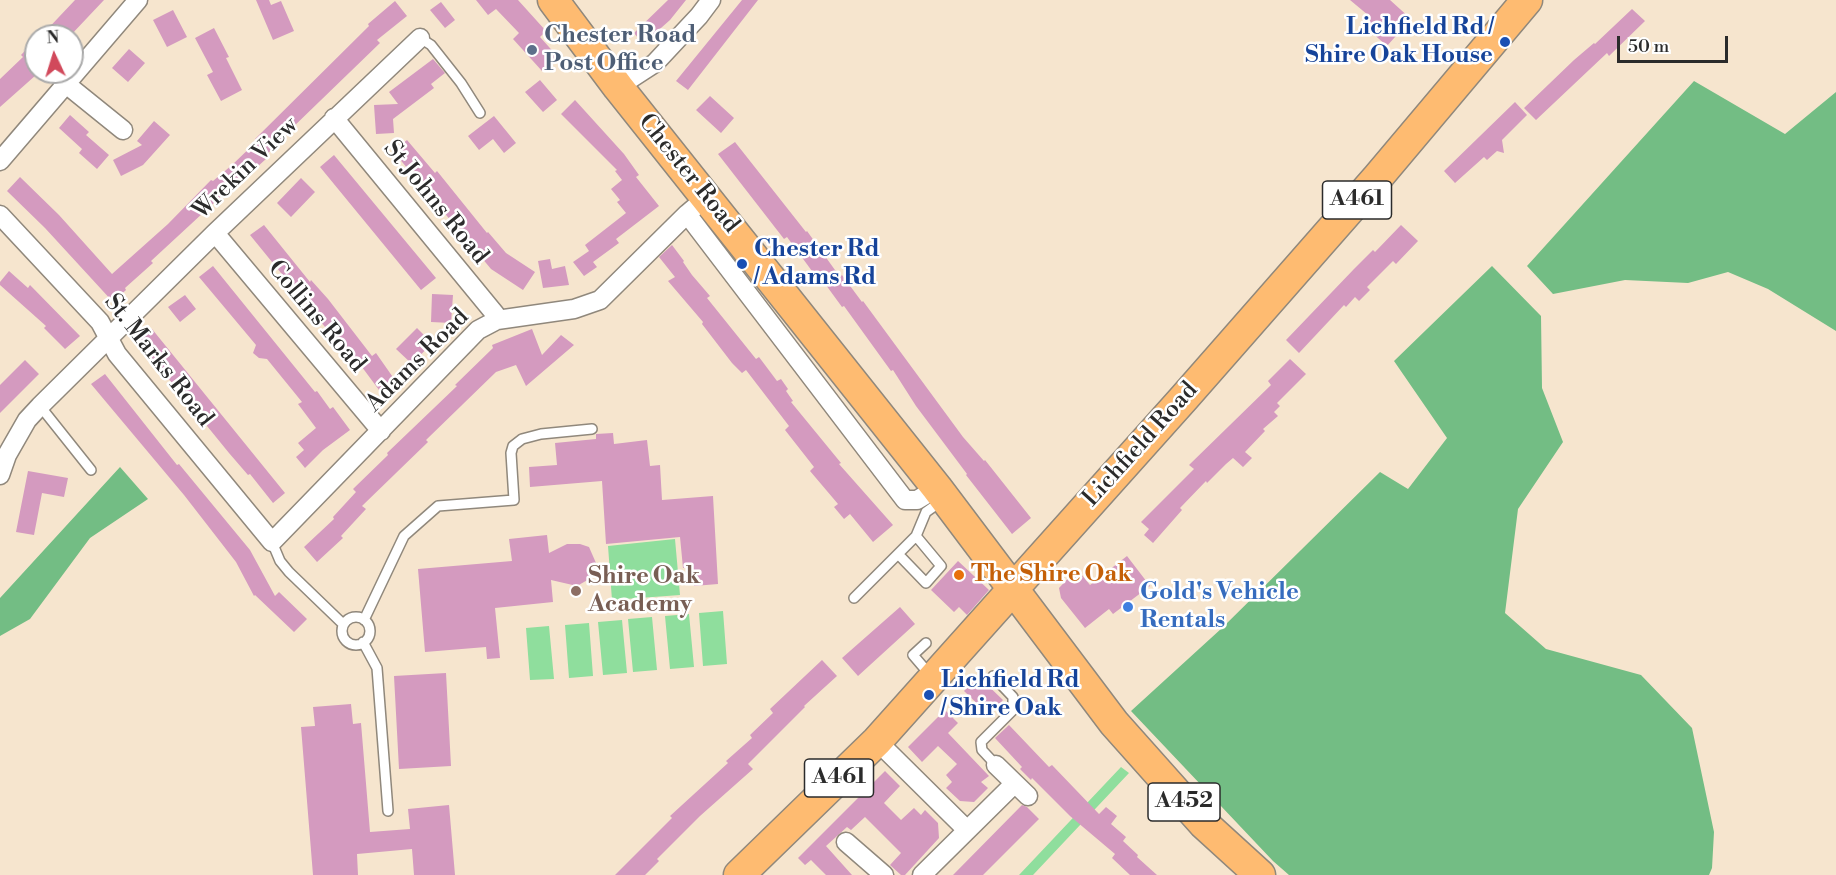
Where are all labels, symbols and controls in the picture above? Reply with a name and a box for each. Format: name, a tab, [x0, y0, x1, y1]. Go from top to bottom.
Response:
place label: Lichfield Rd / Shire Oak House	[1305, 14, 1493, 70]
place label: Chester Road Post Office	[544, 22, 696, 78]
north arrow	[24, 24, 84, 84]
scale bar	[1620, 24, 1731, 62]
text: N	[46, 28, 60, 48]
marker: Lichfield Rd / Shire Oak House	[1498, 35, 1512, 49]
text: 50 m	[1628, 35, 1669, 58]
marker: Chester Road Post Office	[525, 43, 539, 57]
street label: Chester Road	[631, 109, 745, 239]
street label: Wrekin View	[187, 112, 305, 226]
street label: St Johns Road	[376, 135, 494, 271]
road number: A461	[1322, 181, 1392, 219]
place label: Chester Rd / Adams Rd	[754, 236, 880, 292]
street label: Collins Road	[261, 255, 371, 379]
marker: Chester Rd / Adams Rd	[735, 257, 749, 271]
street label: St. Marks Road	[97, 289, 219, 433]
street label: Adams Road	[360, 303, 476, 419]
street label: Lichfield Road	[1077, 377, 1205, 513]
place label: The Shire Oak	[971, 561, 1132, 589]
place label: Shire Oak Academy	[588, 563, 700, 619]
marker: The Shire Oak	[952, 568, 966, 582]
place label: Gold's Vehicle Rentals	[1140, 579, 1299, 635]
marker: Shire Oak Academy	[569, 584, 583, 598]
marker: Gold's Vehicle Rentals	[1121, 600, 1135, 614]
place label: Lichfield Rd / Shire Oak	[941, 667, 1080, 723]
marker: Lichfield Rd / Shire Oak	[922, 688, 936, 702]
road number: A461	[804, 759, 874, 797]
road number: A452	[1148, 783, 1220, 821]

